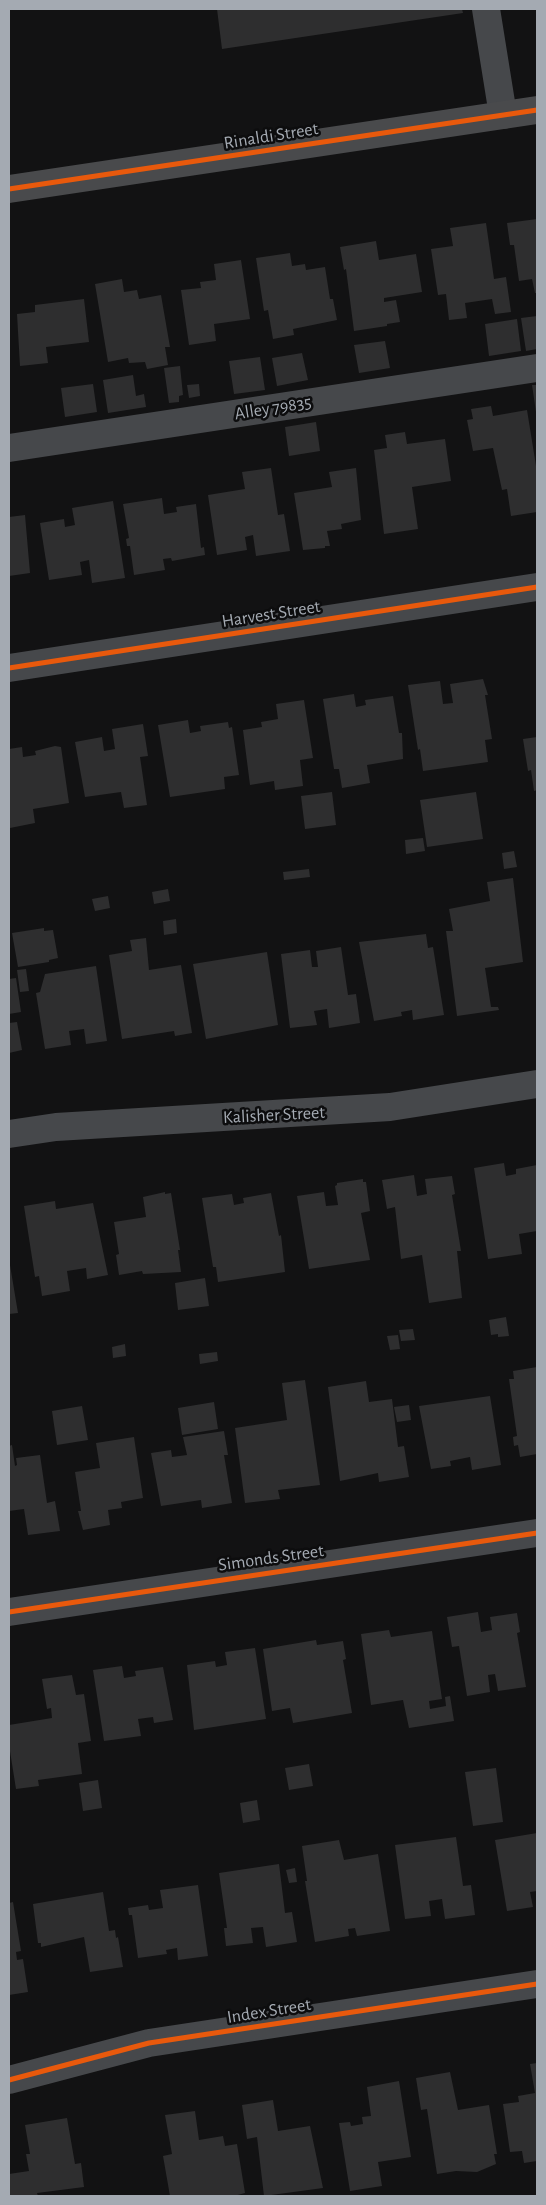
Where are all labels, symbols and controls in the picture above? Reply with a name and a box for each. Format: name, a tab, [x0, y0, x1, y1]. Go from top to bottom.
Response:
street label: Rinaldi Street	[222, 118, 320, 154]
street label: Alley 79835	[233, 391, 313, 425]
street label: Harvest Street	[220, 596, 322, 632]
street label: Kalisher Street	[222, 1102, 326, 1128]
street label: Simonds Street	[217, 1540, 325, 1576]
street label: Index Street	[225, 1994, 313, 2028]

